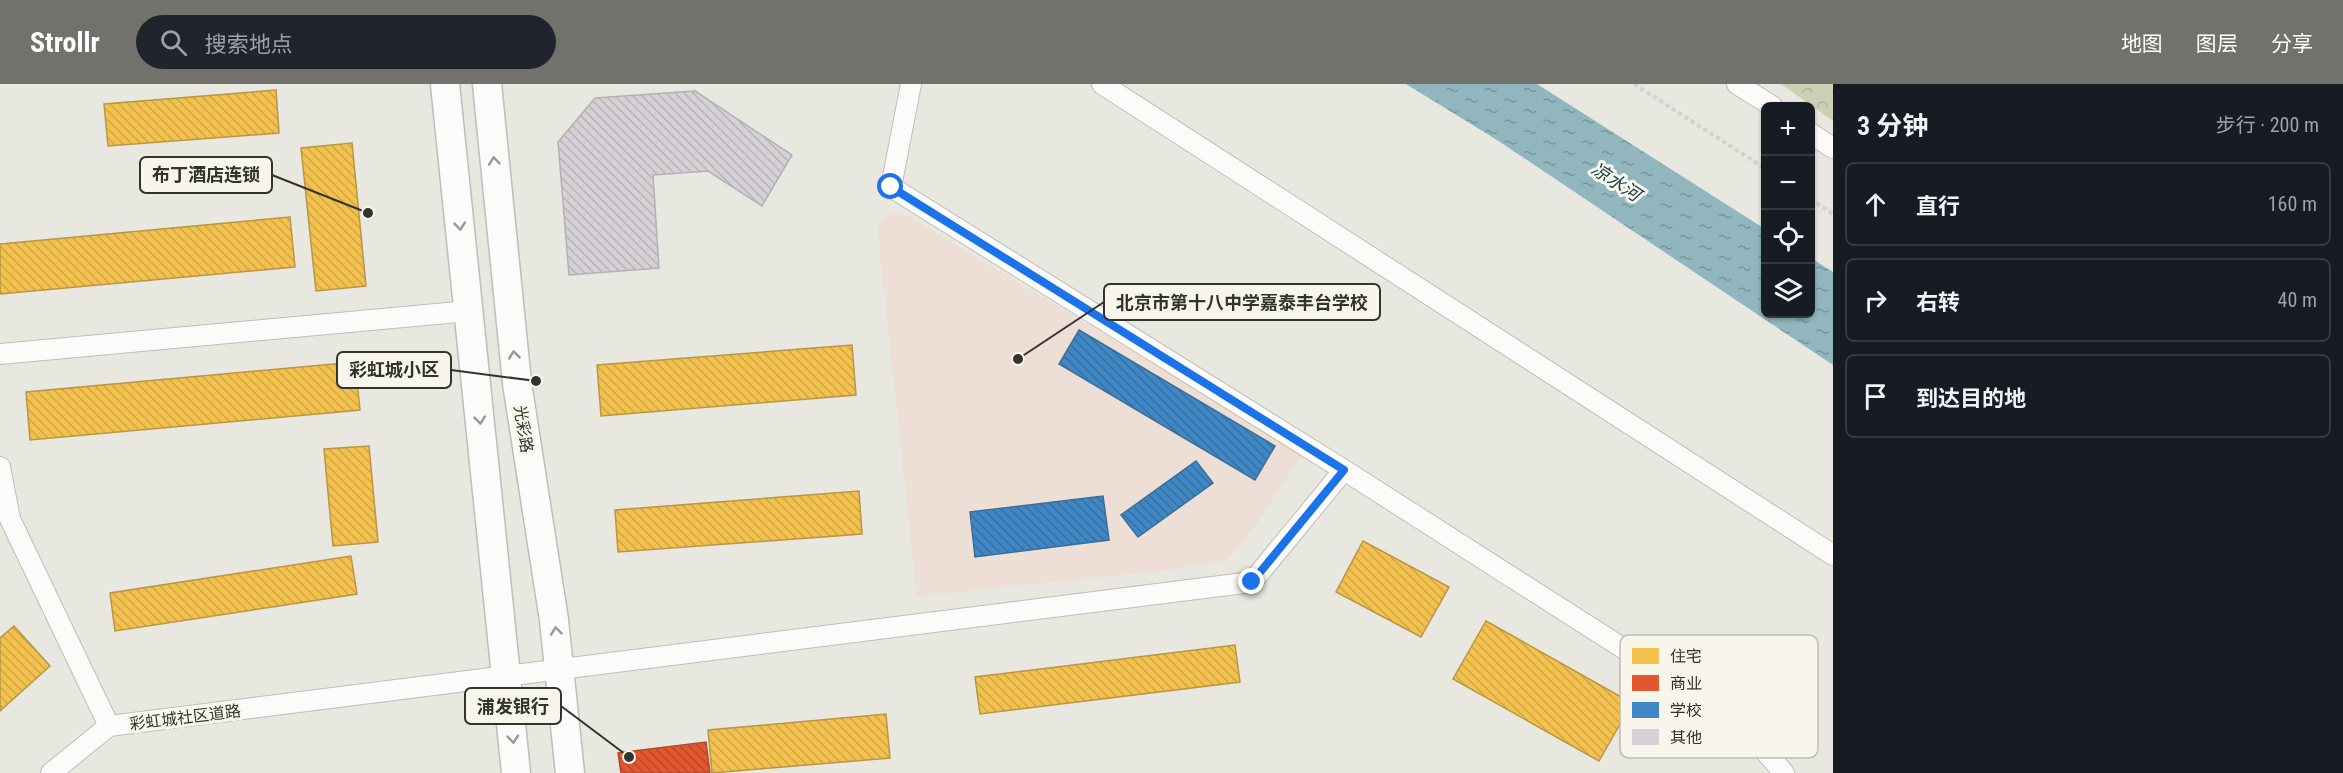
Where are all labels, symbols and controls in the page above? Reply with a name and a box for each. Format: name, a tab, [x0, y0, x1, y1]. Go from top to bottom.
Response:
search box	[136, 15, 556, 69]
text: Strollr	[30, 26, 100, 59]
icon: search	[157, 26, 190, 59]
text: 搜索地点	[205, 32, 293, 57]
text: 地图	[2121, 32, 2163, 56]
text: 图层	[2196, 32, 2238, 56]
text: 分享	[2271, 32, 2313, 56]
map controls	[1761, 102, 1815, 318]
button: +	[1761, 102, 1815, 156]
text: 3 分钟	[1857, 111, 1928, 141]
text: 步行 · 200 m	[2216, 113, 2319, 137]
button: −	[1761, 156, 1815, 210]
callout: 布丁酒店连锁	[140, 157, 272, 193]
one-way arrow	[488, 157, 501, 166]
water label: 凉水河	[1588, 158, 1647, 207]
text: 布丁酒店连锁	[152, 164, 260, 185]
route start	[877, 173, 903, 199]
icon: ahead	[1859, 188, 1892, 221]
text: 160 m	[2268, 192, 2317, 216]
text: 直行	[1916, 194, 1960, 219]
button: locate	[1761, 210, 1815, 264]
one-way arrow	[453, 221, 466, 230]
button: layers	[1761, 264, 1815, 318]
callout: 北京市第十八中学嘉泰丰台学校	[1104, 284, 1380, 320]
icon: right	[1859, 284, 1892, 317]
text: 40 m	[2278, 288, 2317, 312]
text: 右转	[1916, 290, 1960, 315]
text: 北京市第十八中学嘉泰丰台学校	[1116, 292, 1368, 313]
one-way arrow	[508, 351, 521, 360]
callout: 彩虹城小区	[337, 352, 451, 388]
text: 彩虹城小区	[349, 359, 439, 380]
icon: arrive	[1859, 380, 1892, 413]
text: 到达目的地	[1916, 386, 2026, 411]
street label: 光彩路	[510, 404, 537, 454]
one-way arrow	[473, 415, 486, 424]
route end	[1238, 568, 1264, 594]
one-way arrow	[550, 627, 562, 636]
legend	[1620, 635, 1818, 758]
text: 住宅	[1670, 647, 1702, 666]
text: 商业	[1670, 674, 1702, 693]
callout: 浦发银行	[465, 688, 561, 724]
text: 浦发银行	[477, 696, 549, 717]
street label: 彩虹城社区道路	[128, 701, 242, 734]
text: 学校	[1670, 701, 1702, 720]
text: 其他	[1670, 728, 1702, 747]
one-way arrow	[506, 734, 519, 744]

